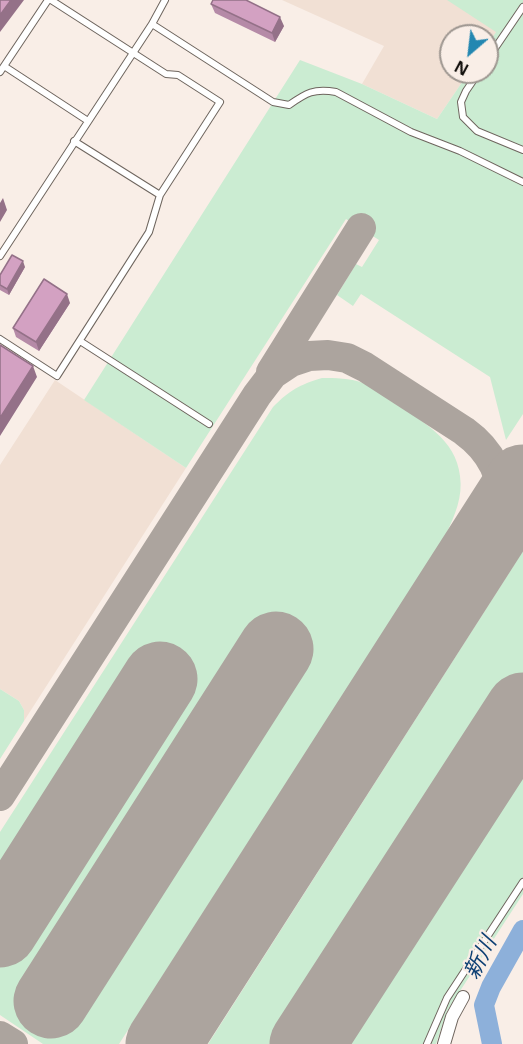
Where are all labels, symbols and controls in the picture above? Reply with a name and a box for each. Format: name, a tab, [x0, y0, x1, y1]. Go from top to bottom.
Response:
north arrow	[439, 24, 499, 84]
text: N	[451, 55, 472, 81]
water label: 新川	[459, 932, 503, 984]

